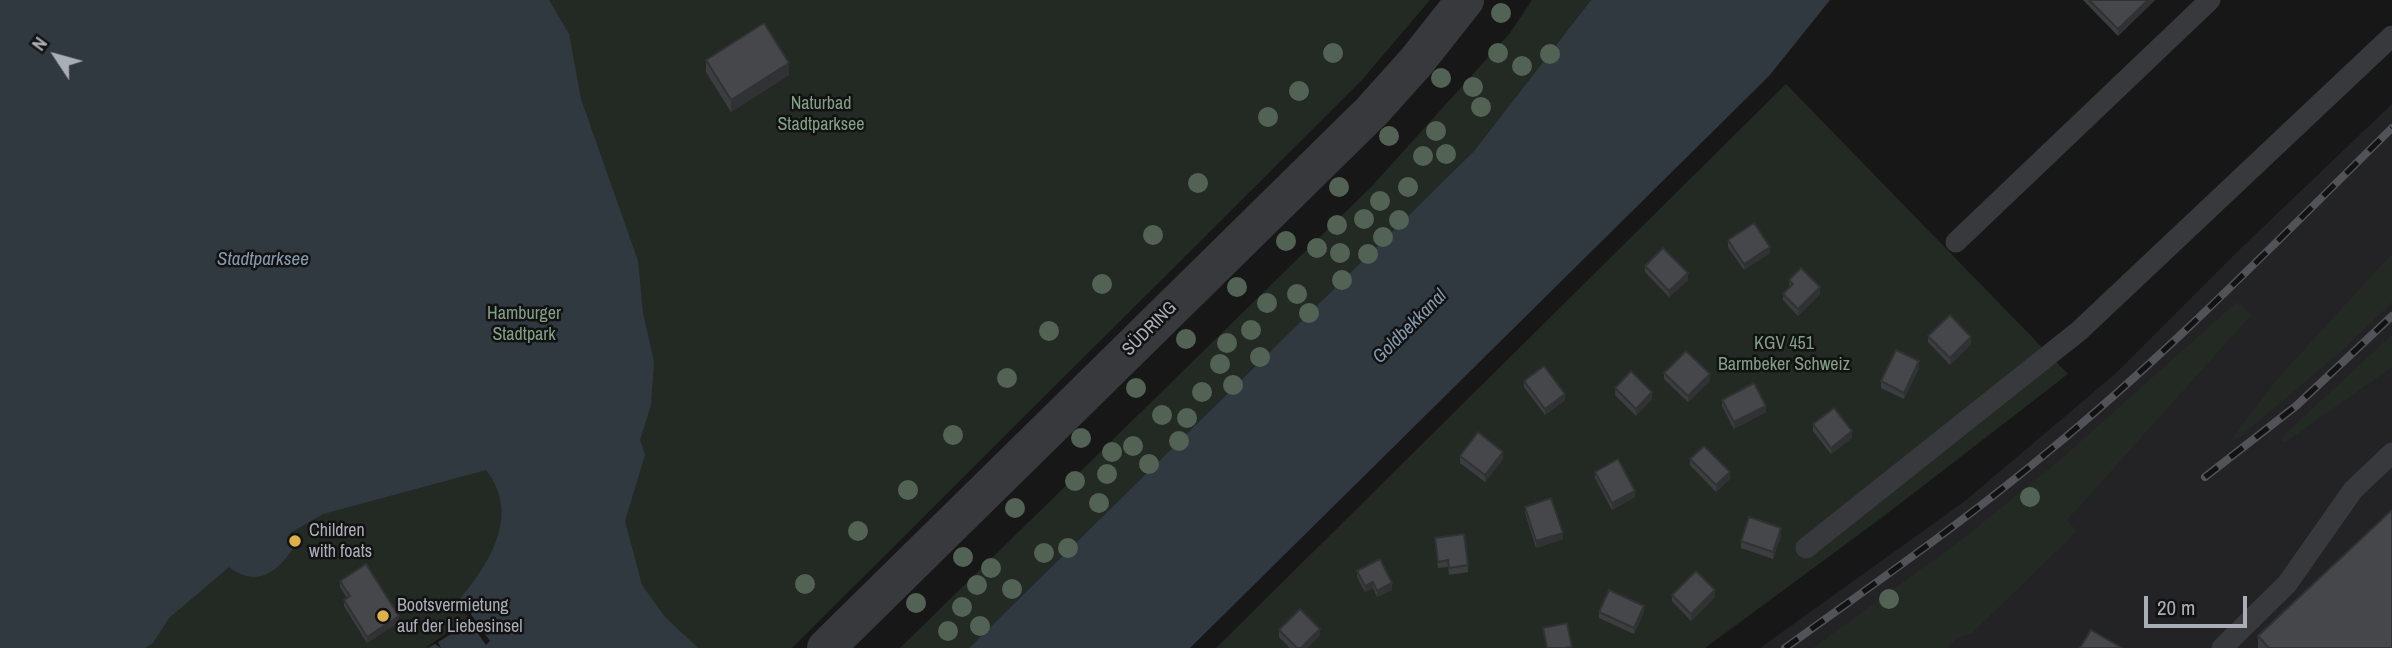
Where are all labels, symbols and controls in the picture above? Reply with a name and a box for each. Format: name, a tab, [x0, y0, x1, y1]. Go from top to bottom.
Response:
north arrow	[21, 21, 91, 91]
text: N	[25, 31, 53, 56]
park label: Naturbad Stadtparksee	[778, 93, 864, 136]
water label: Stadtparksee	[217, 249, 309, 271]
water label: Goldbekkanal	[1368, 285, 1452, 369]
street label: SÜDRING	[1118, 297, 1182, 361]
park label: Hamburger Stadtpark	[487, 303, 561, 346]
park label: KGV 451 Barmbeker Schweiz	[1718, 333, 1850, 376]
place label: Children with foats	[309, 520, 372, 562]
marker: Children with foats	[287, 533, 303, 549]
scale bar	[2147, 582, 2250, 626]
text: 20 m	[2157, 593, 2195, 622]
place label: Bootsvermietung auf der Liebesinsel	[397, 595, 523, 638]
marker: Bootsvermietung auf der Liebesinsel	[375, 608, 391, 624]

